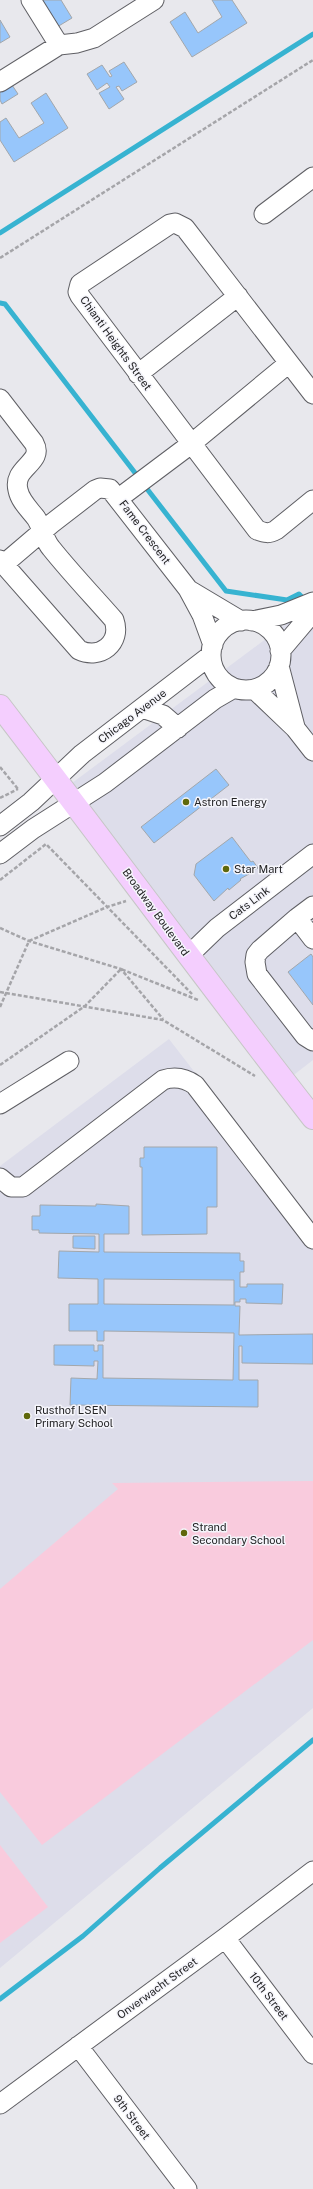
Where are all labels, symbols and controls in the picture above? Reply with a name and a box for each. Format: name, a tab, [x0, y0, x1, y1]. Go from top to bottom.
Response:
street label: Chianti Heights Street	[78, 294, 154, 392]
street label: Fame Crescent	[117, 498, 173, 566]
street label: Chicago Avenue	[96, 687, 168, 745]
place label: Astron Energy	[194, 796, 267, 808]
marker: Astron Energy	[181, 797, 191, 807]
place label: Star Mart	[234, 863, 283, 875]
marker: Star Mart	[221, 864, 231, 874]
street label: Broadway Boulevard	[120, 866, 192, 958]
street label: Cats Link	[226, 884, 272, 922]
place label: Rusthof LSEN Primary School	[35, 1404, 113, 1429]
marker: Rusthof LSEN Primary School	[22, 1411, 32, 1421]
place label: Strand Secondary School	[192, 1521, 285, 1546]
marker: Strand Secondary School	[179, 1528, 189, 1538]
street label: Onverwacht Street	[115, 1955, 199, 2021]
street label: 10th Street	[247, 1970, 291, 2022]
street label: 9th Street	[111, 2093, 153, 2141]

